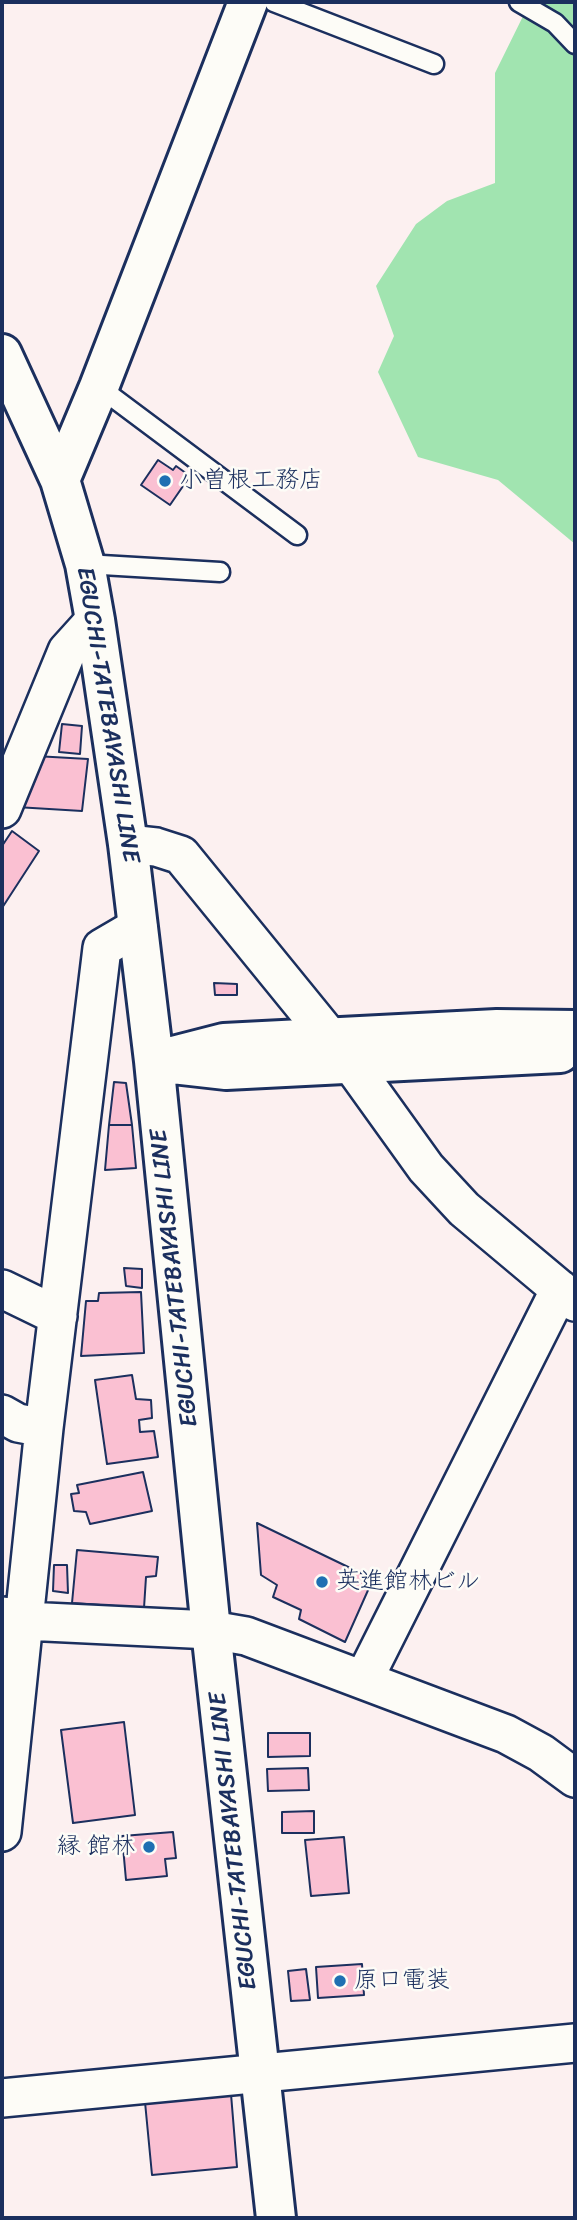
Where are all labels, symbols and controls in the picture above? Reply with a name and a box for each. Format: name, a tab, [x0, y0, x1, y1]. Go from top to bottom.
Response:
place label: 小曽根工務店	[179, 467, 323, 495]
marker: 小曽根工務店	[157, 473, 173, 489]
street label: EGUCHI-TATEBAYASHI LINE	[69, 565, 145, 865]
street label: EGUCHI-TATEBAYASHI LINE	[145, 1128, 205, 1428]
place label: 英進館林ビル	[336, 1568, 480, 1596]
marker: 英進館林ビル	[314, 1574, 330, 1590]
street label: EGUCHI-TATEBAYASHI LINE	[204, 1691, 264, 1991]
place label: 縁 館林	[57, 1833, 135, 1861]
marker: 縁 館林	[141, 1839, 157, 1855]
place label: 原口電装	[354, 1967, 450, 1995]
marker: 原口電装	[332, 1973, 348, 1989]

